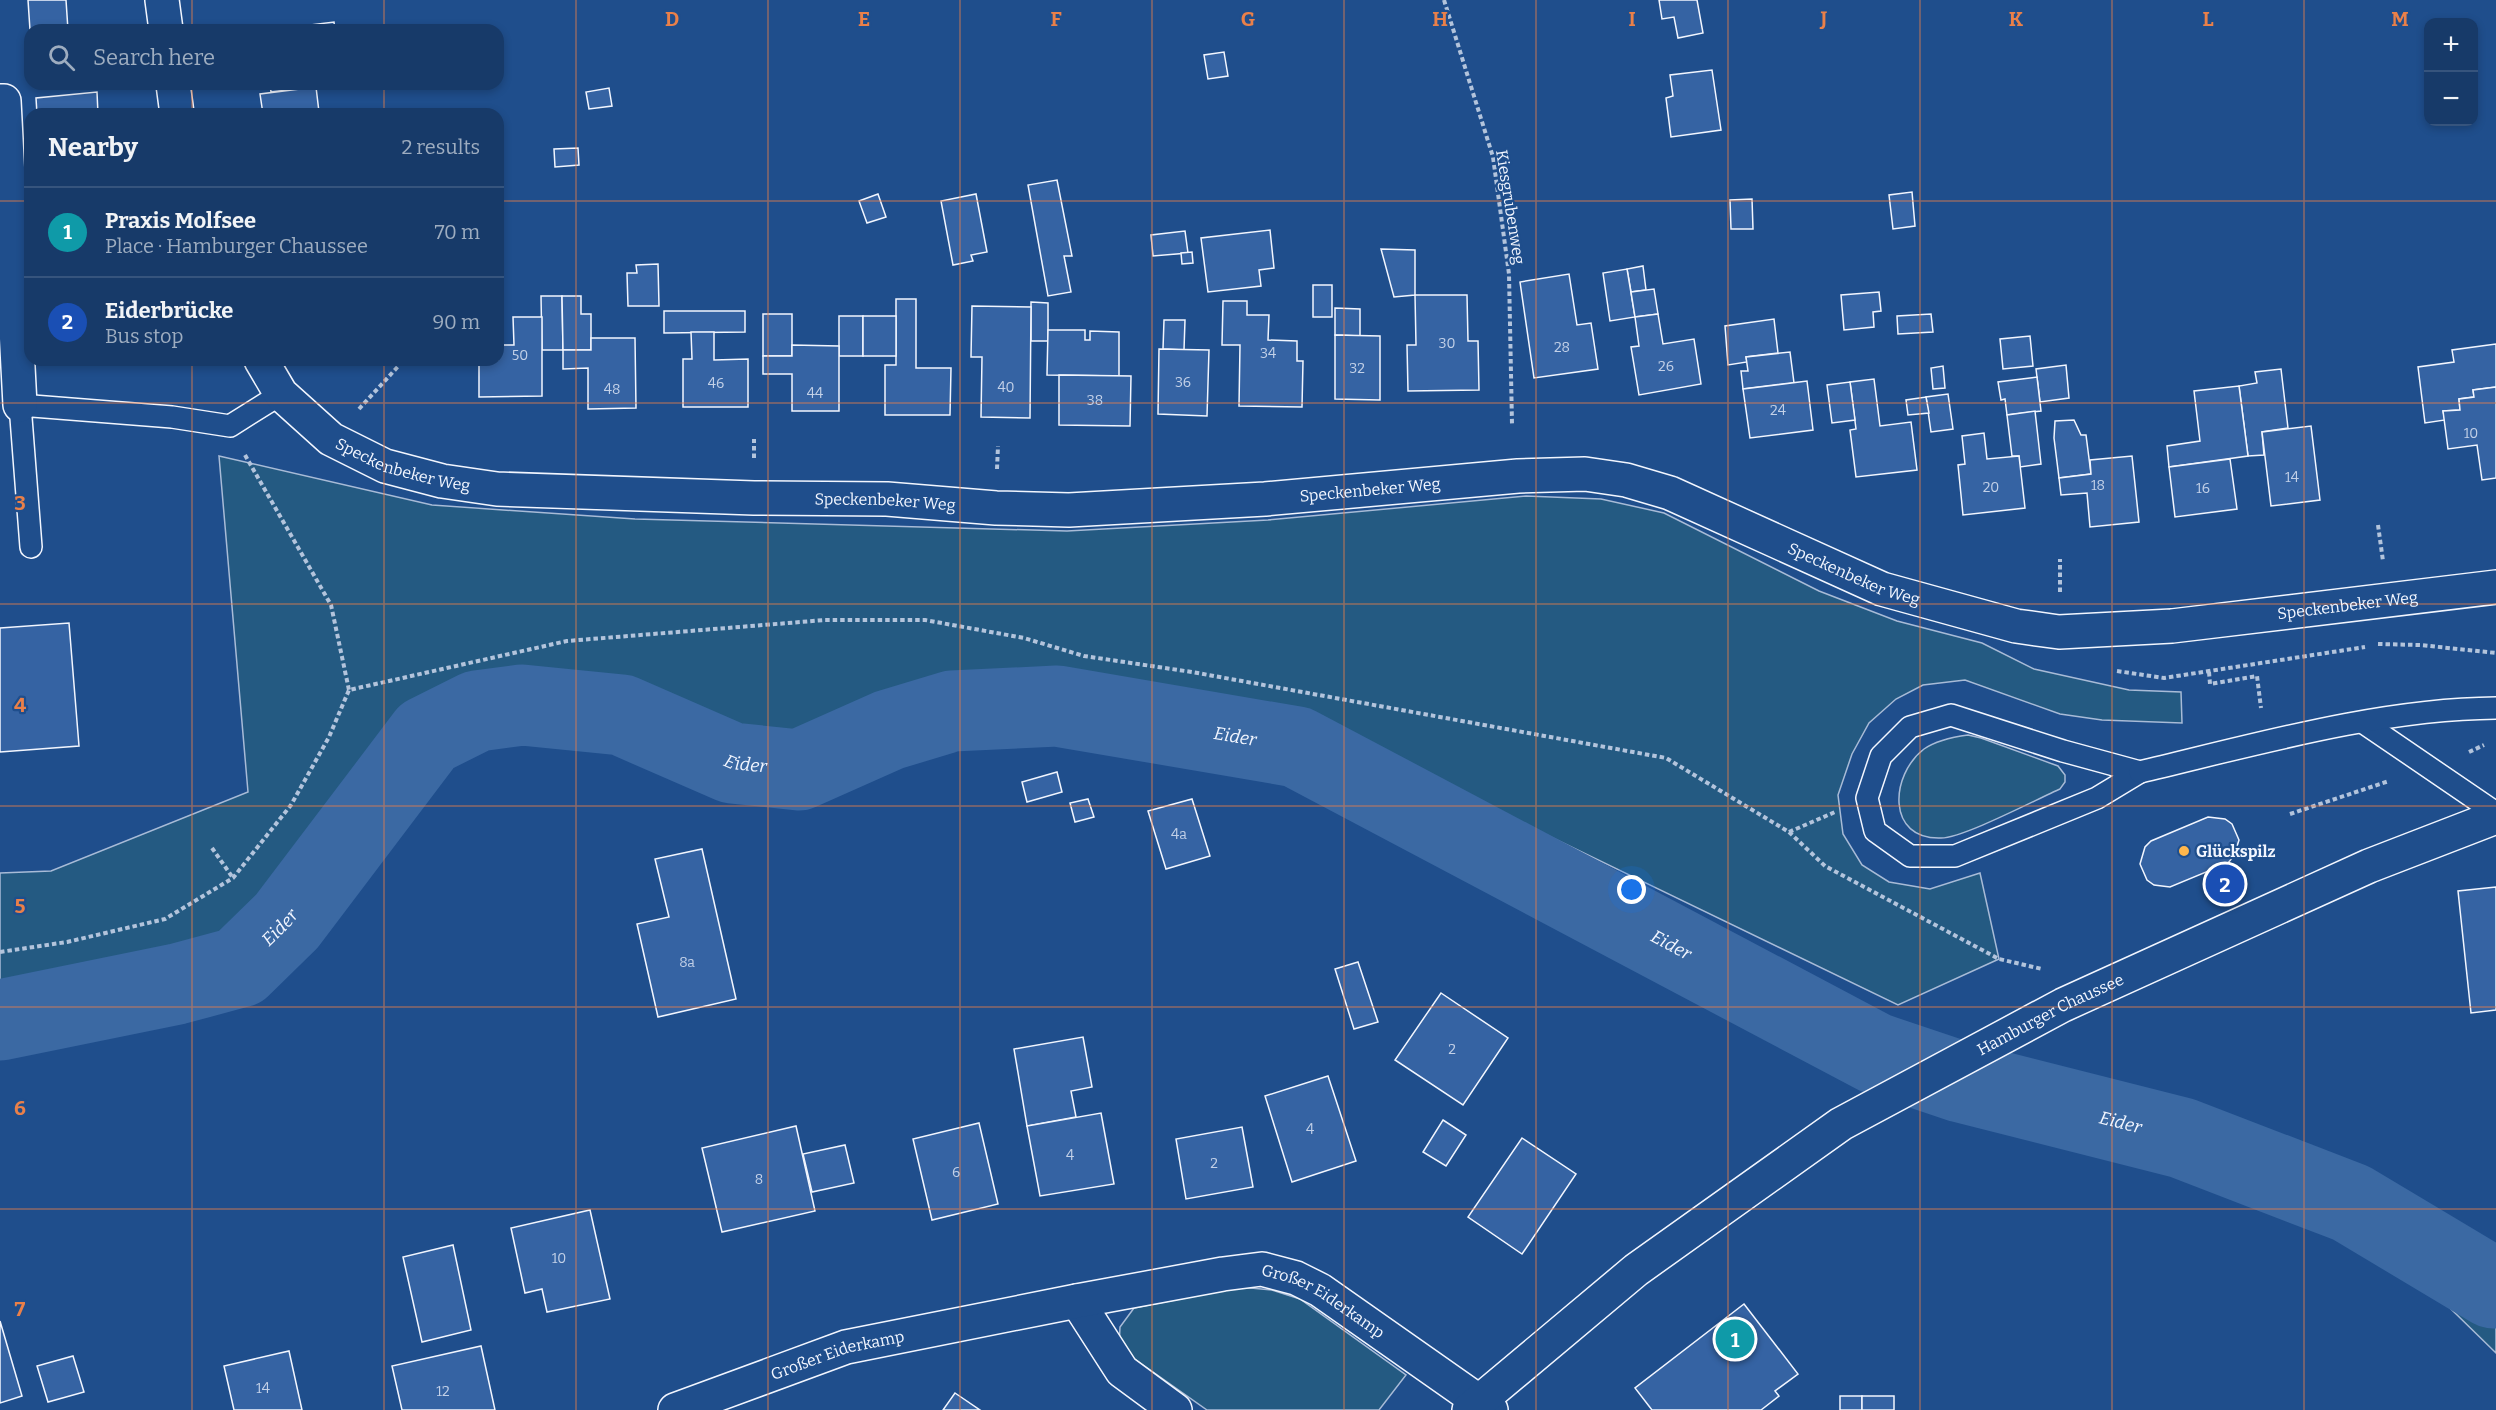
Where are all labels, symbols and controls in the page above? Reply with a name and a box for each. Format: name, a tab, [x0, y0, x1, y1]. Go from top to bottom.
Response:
text: D	[665, 7, 679, 31]
text: E	[858, 7, 870, 31]
text: F	[1050, 7, 1062, 31]
text: G	[1241, 7, 1255, 31]
text: H	[1432, 7, 1448, 31]
text: I	[1628, 7, 1636, 31]
text: J	[1820, 7, 1828, 31]
text: K	[2009, 7, 2024, 31]
text: L	[2202, 7, 2214, 31]
text: M	[2391, 7, 2409, 31]
map controls	[2424, 18, 2478, 126]
button: +	[2424, 18, 2478, 72]
search box	[24, 24, 504, 90]
icon: search	[45, 41, 78, 74]
text: Search here	[93, 44, 215, 71]
button: −	[2424, 72, 2478, 126]
text: Nearby	[48, 132, 138, 163]
text: 2 results	[401, 135, 480, 159]
street label: Kiesgrubenweg	[1492, 148, 1529, 266]
text: Praxis Molfsee	[105, 207, 256, 234]
text: 1	[63, 220, 72, 244]
text: 70 m	[434, 220, 480, 244]
text: Place · Hamburger Chaussee	[105, 234, 368, 258]
text: Eiderbrücke	[105, 297, 233, 324]
text: 2	[62, 310, 73, 334]
text: 90 m	[432, 310, 480, 334]
text: Bus stop	[105, 324, 183, 348]
house number: 30	[1439, 335, 1455, 352]
house number: 28	[1554, 339, 1570, 356]
house number: 34	[1260, 345, 1276, 362]
house number: 50	[512, 347, 528, 364]
house number: 26	[1658, 358, 1674, 375]
house number: 32	[1349, 360, 1365, 377]
house number: 36	[1175, 374, 1191, 391]
house number: 46	[708, 375, 724, 392]
house number: 40	[997, 379, 1015, 396]
house number: 48	[604, 381, 620, 398]
house number: 44	[807, 385, 823, 402]
house number: 38	[1087, 392, 1103, 409]
house number: 24	[1770, 402, 1786, 419]
house number: 10	[2464, 425, 2478, 442]
street label: Speckenbeker Weg	[332, 434, 472, 495]
house number: 14	[2285, 469, 2299, 486]
street label: Speckenbeker Weg	[1299, 474, 1441, 506]
house number: 18	[2091, 477, 2105, 494]
house number: 20	[1983, 479, 1999, 496]
house number: 16	[2196, 480, 2210, 497]
street label: Speckenbeker Weg	[815, 489, 956, 515]
text: 3	[14, 491, 26, 515]
street label: Speckenbeker Weg	[1785, 539, 1922, 609]
street label: Speckenbeker Weg	[2276, 587, 2419, 623]
text: 4	[14, 693, 26, 717]
water label: Eider	[1212, 722, 1259, 751]
water label: Eider	[720, 750, 769, 778]
house number: 4a	[1171, 826, 1187, 843]
place label: Glückspilz	[2196, 842, 2275, 861]
marker: Glückspilz	[2177, 844, 2191, 858]
pin: 2	[2206, 862, 2244, 906]
your location	[1617, 875, 1646, 904]
text: 5	[15, 894, 26, 918]
water label: Eider	[257, 904, 303, 951]
water label: Eider	[1647, 925, 1696, 965]
house number: 8a	[679, 954, 695, 971]
street label: Hamburger Chaussee	[1974, 970, 2127, 1059]
house number: 2	[1448, 1041, 1456, 1058]
text: 6	[14, 1096, 26, 1120]
water label: Eider	[2097, 1106, 2145, 1138]
house number: 4	[1306, 1121, 1314, 1138]
house number: 4	[1066, 1147, 1074, 1164]
house number: 2	[1210, 1155, 1218, 1172]
house number: 6	[952, 1164, 960, 1181]
house number: 8	[755, 1171, 763, 1188]
house number: 10	[552, 1250, 566, 1267]
street label: Großer Eiderkamp	[1259, 1260, 1388, 1342]
text: 7	[15, 1297, 26, 1321]
pin: 1	[1716, 1316, 1754, 1362]
street label: Großer Eiderkamp	[768, 1327, 906, 1384]
house number: 14	[256, 1380, 270, 1397]
house number: 12	[436, 1383, 450, 1400]

